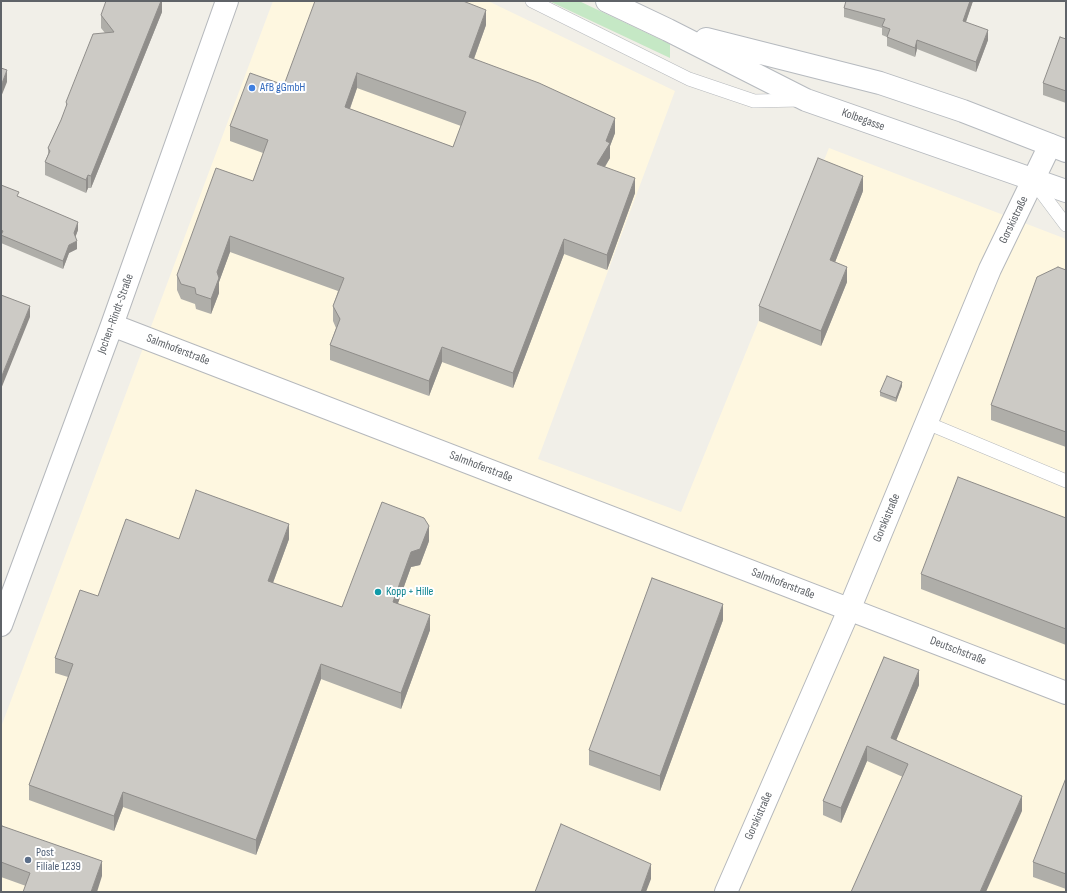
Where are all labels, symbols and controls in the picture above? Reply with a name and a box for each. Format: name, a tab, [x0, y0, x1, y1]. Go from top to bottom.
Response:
place label: AfB gGmbH	[260, 81, 305, 95]
marker: AfB gGmbH	[247, 83, 257, 93]
street label: Kolbegasse	[839, 106, 887, 134]
street label: Gorskistraße	[996, 194, 1032, 246]
street label: Jochen-Rindt-Straße	[95, 272, 137, 356]
street label: Salmhoferstraße	[144, 331, 212, 369]
street label: Salmhoferstraße	[447, 448, 515, 486]
street label: Gorskistraße	[870, 492, 904, 544]
street label: Salmhoferstraße	[749, 565, 817, 603]
place label: Kopp + Hille	[386, 585, 433, 599]
marker: Kopp + Hille	[373, 587, 383, 597]
street label: Deutschstraße	[928, 634, 988, 668]
street label: Gorskistraße	[742, 790, 776, 842]
place label: Post Filiale 1239	[36, 846, 81, 874]
marker: Post Filiale 1239	[23, 855, 33, 865]

